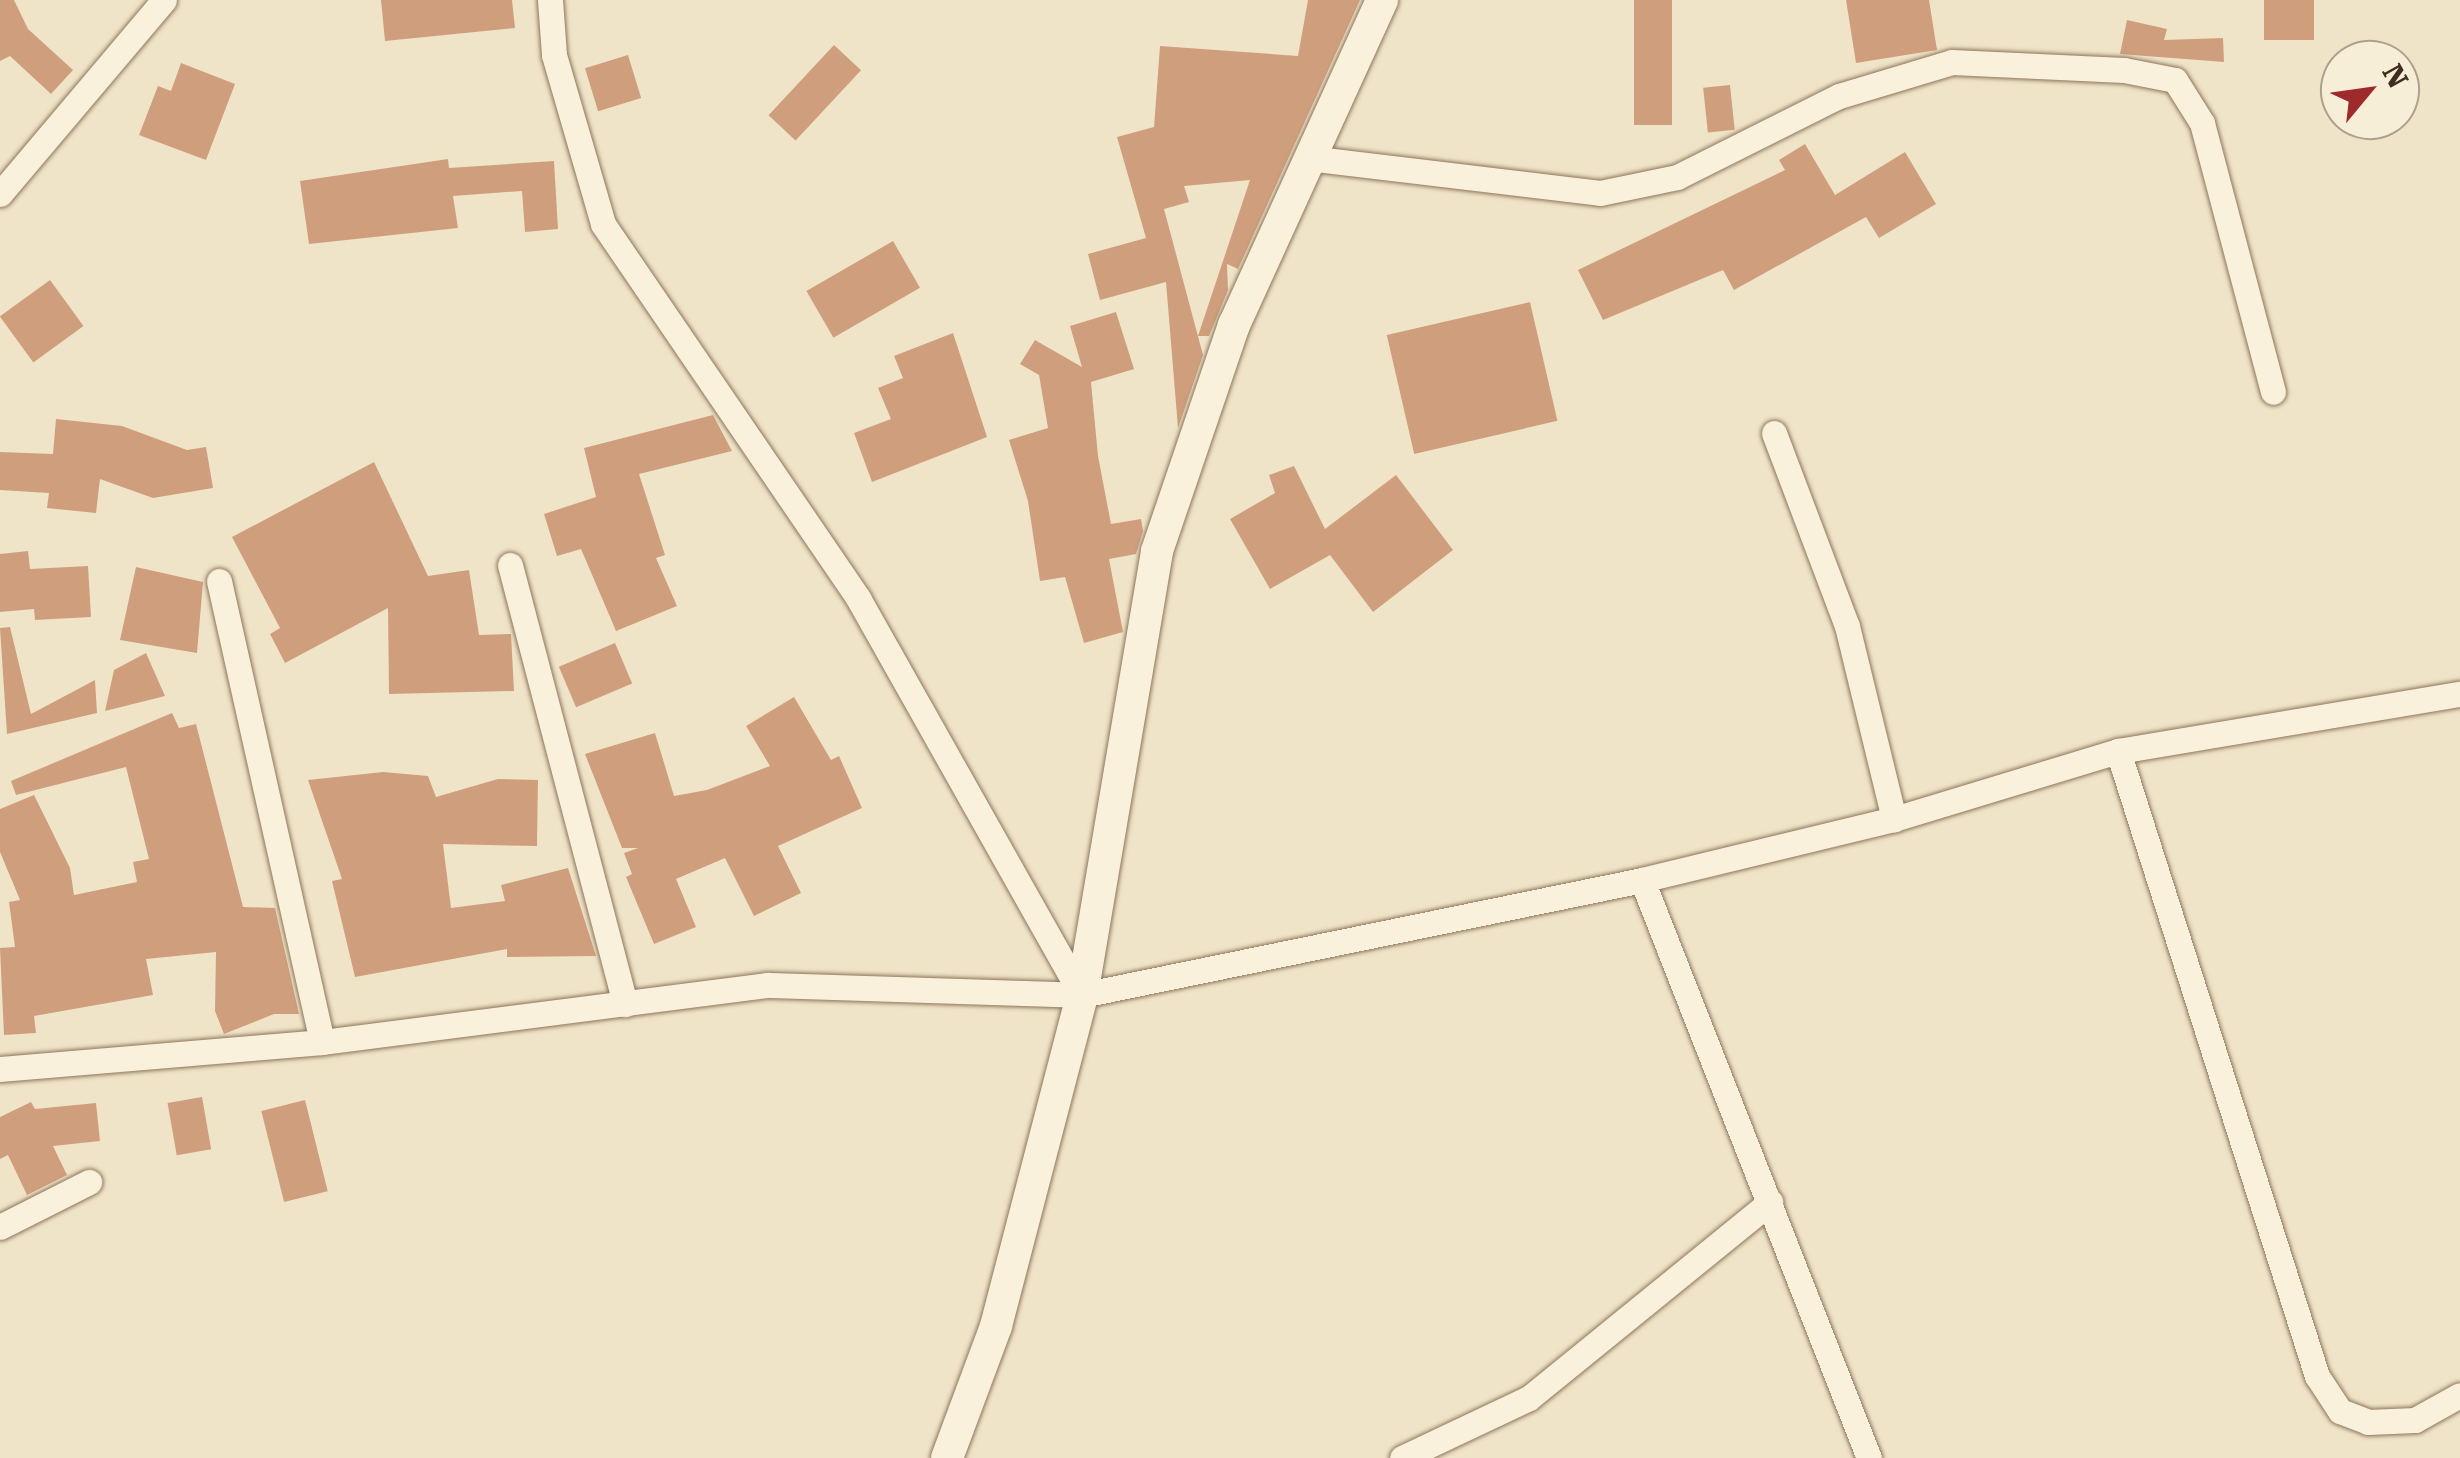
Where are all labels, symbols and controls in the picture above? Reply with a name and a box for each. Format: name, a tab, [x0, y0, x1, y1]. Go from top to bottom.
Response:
north arrow	[2320, 40, 2420, 140]
text: N	[2375, 59, 2415, 94]

